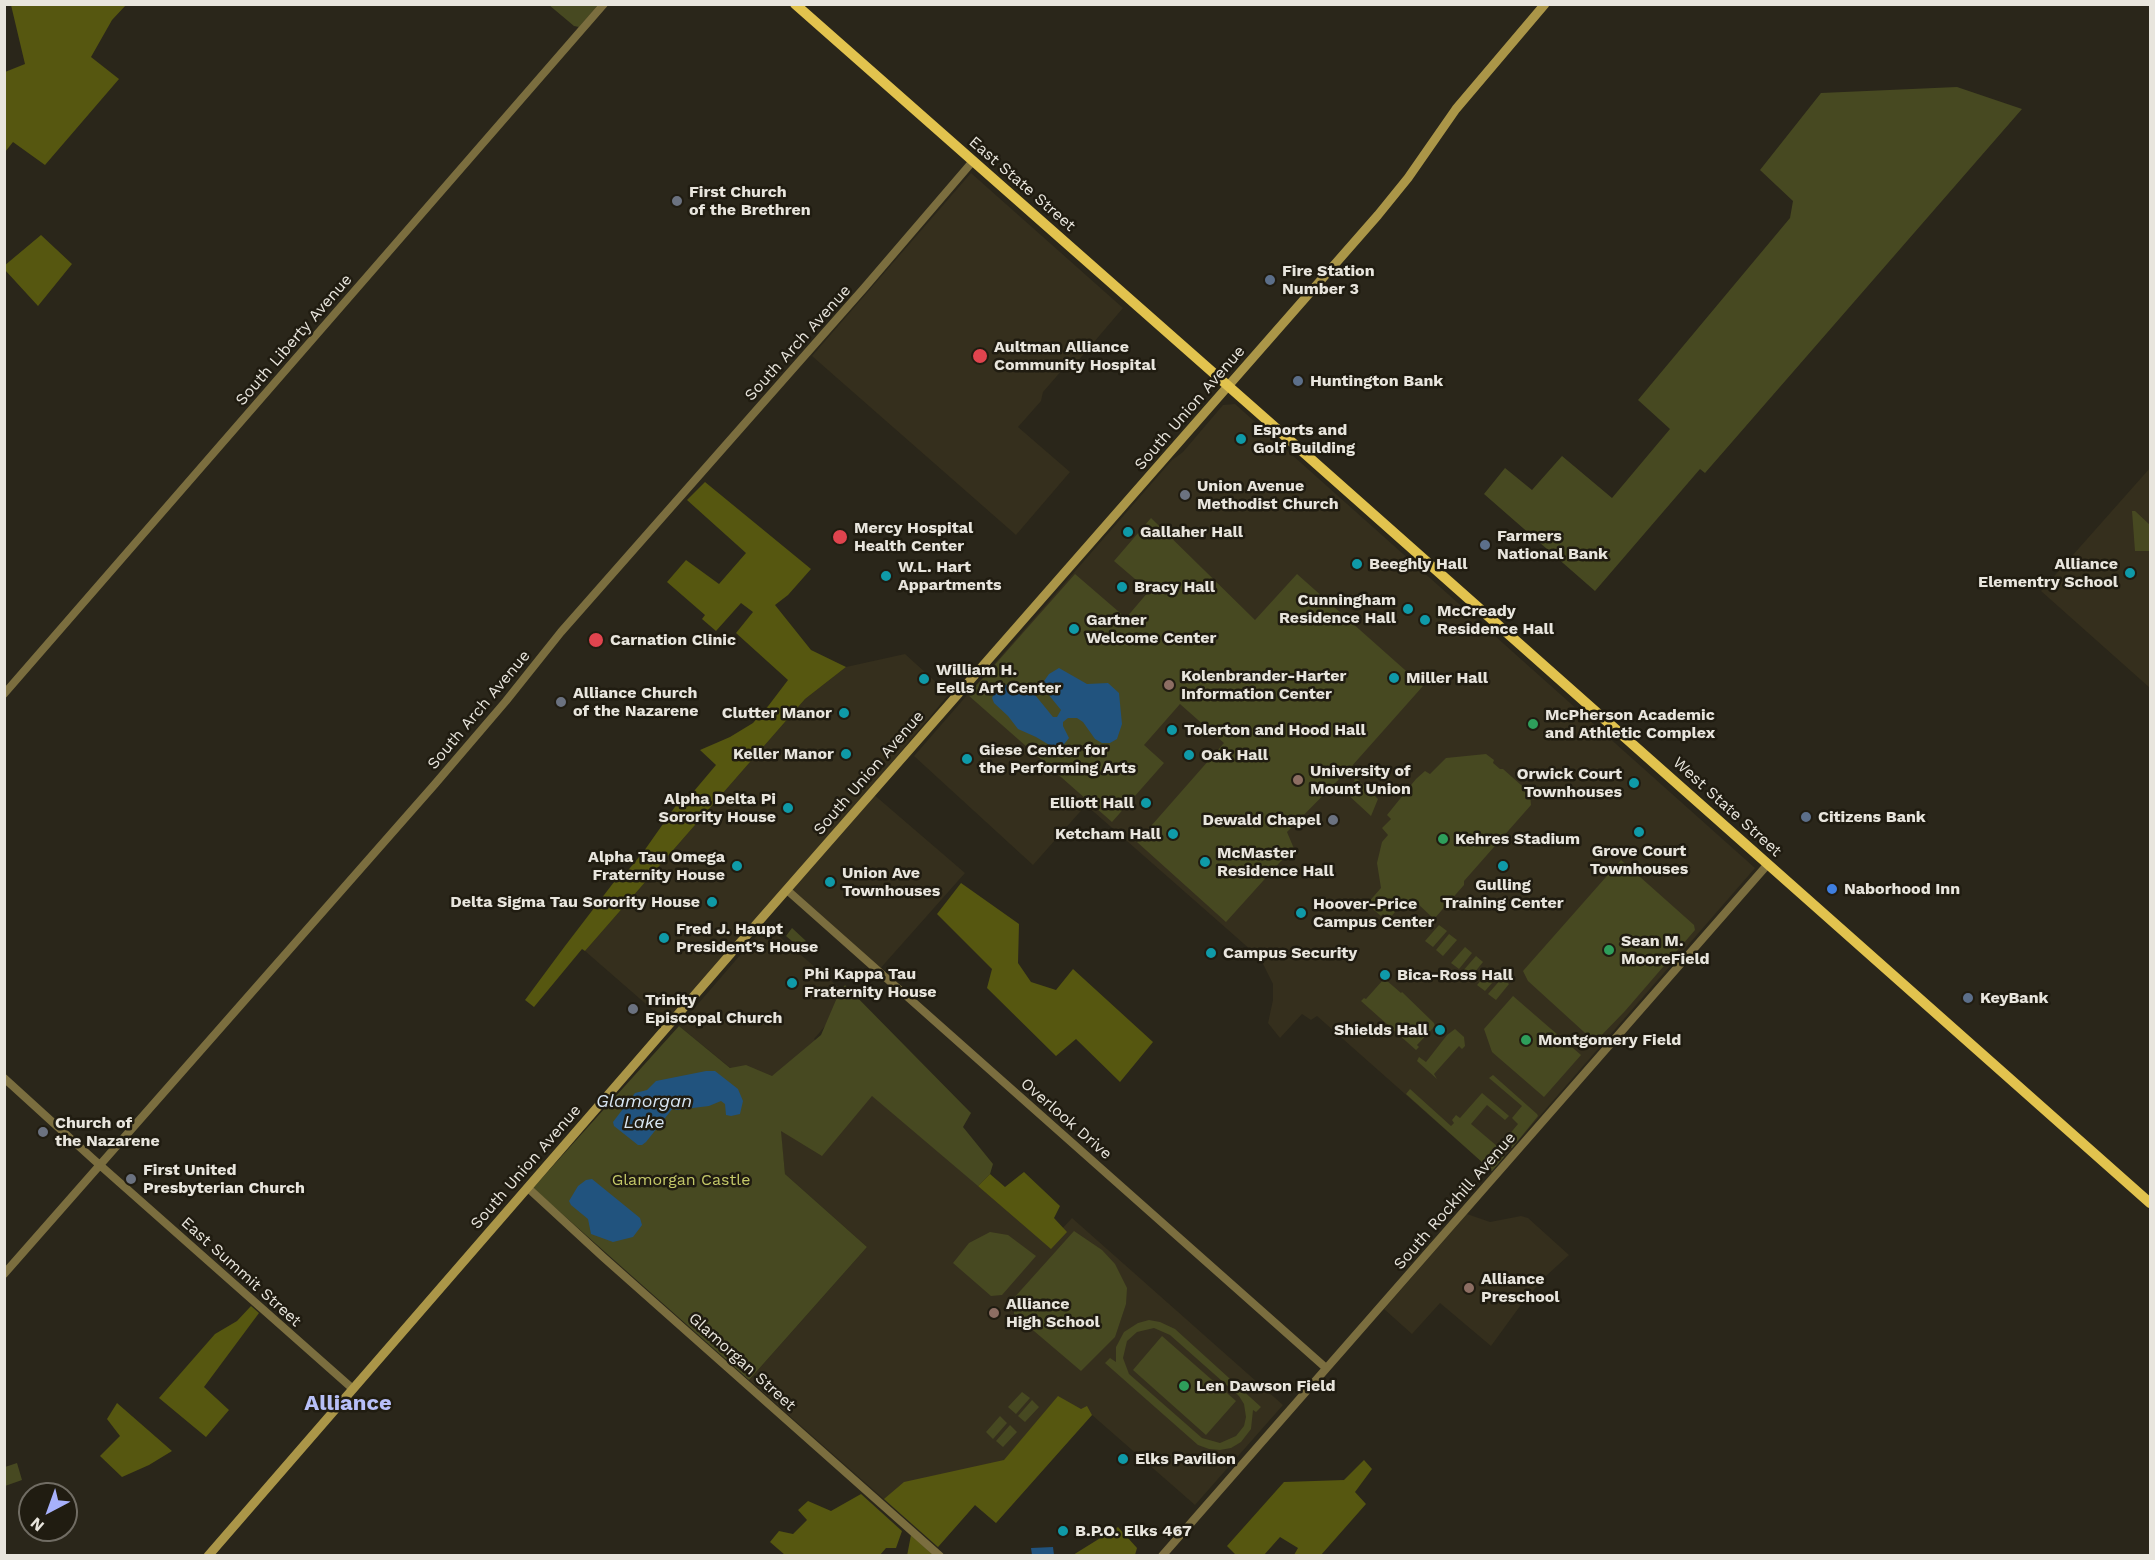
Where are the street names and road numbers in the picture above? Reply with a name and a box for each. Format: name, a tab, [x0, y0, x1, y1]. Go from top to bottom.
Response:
street label: East State Street	[965, 132, 1079, 236]
street label: South Liberty Avenue	[232, 270, 356, 410]
street label: South Arch Avenue	[741, 281, 855, 405]
street label: South Union Avenue	[1131, 342, 1249, 474]
street label: South Arch Avenue	[424, 647, 534, 773]
street label: South Union Avenue	[810, 707, 928, 839]
street label: West State Street	[1669, 753, 1785, 861]
street label: Overlook Drive	[1017, 1074, 1115, 1164]
street label: South Union Avenue	[467, 1101, 585, 1233]
street label: South Rockhill Avenue	[1390, 1128, 1520, 1274]
street label: East Summit Street	[177, 1213, 305, 1331]
street label: Glamorgan Street	[684, 1309, 800, 1415]

